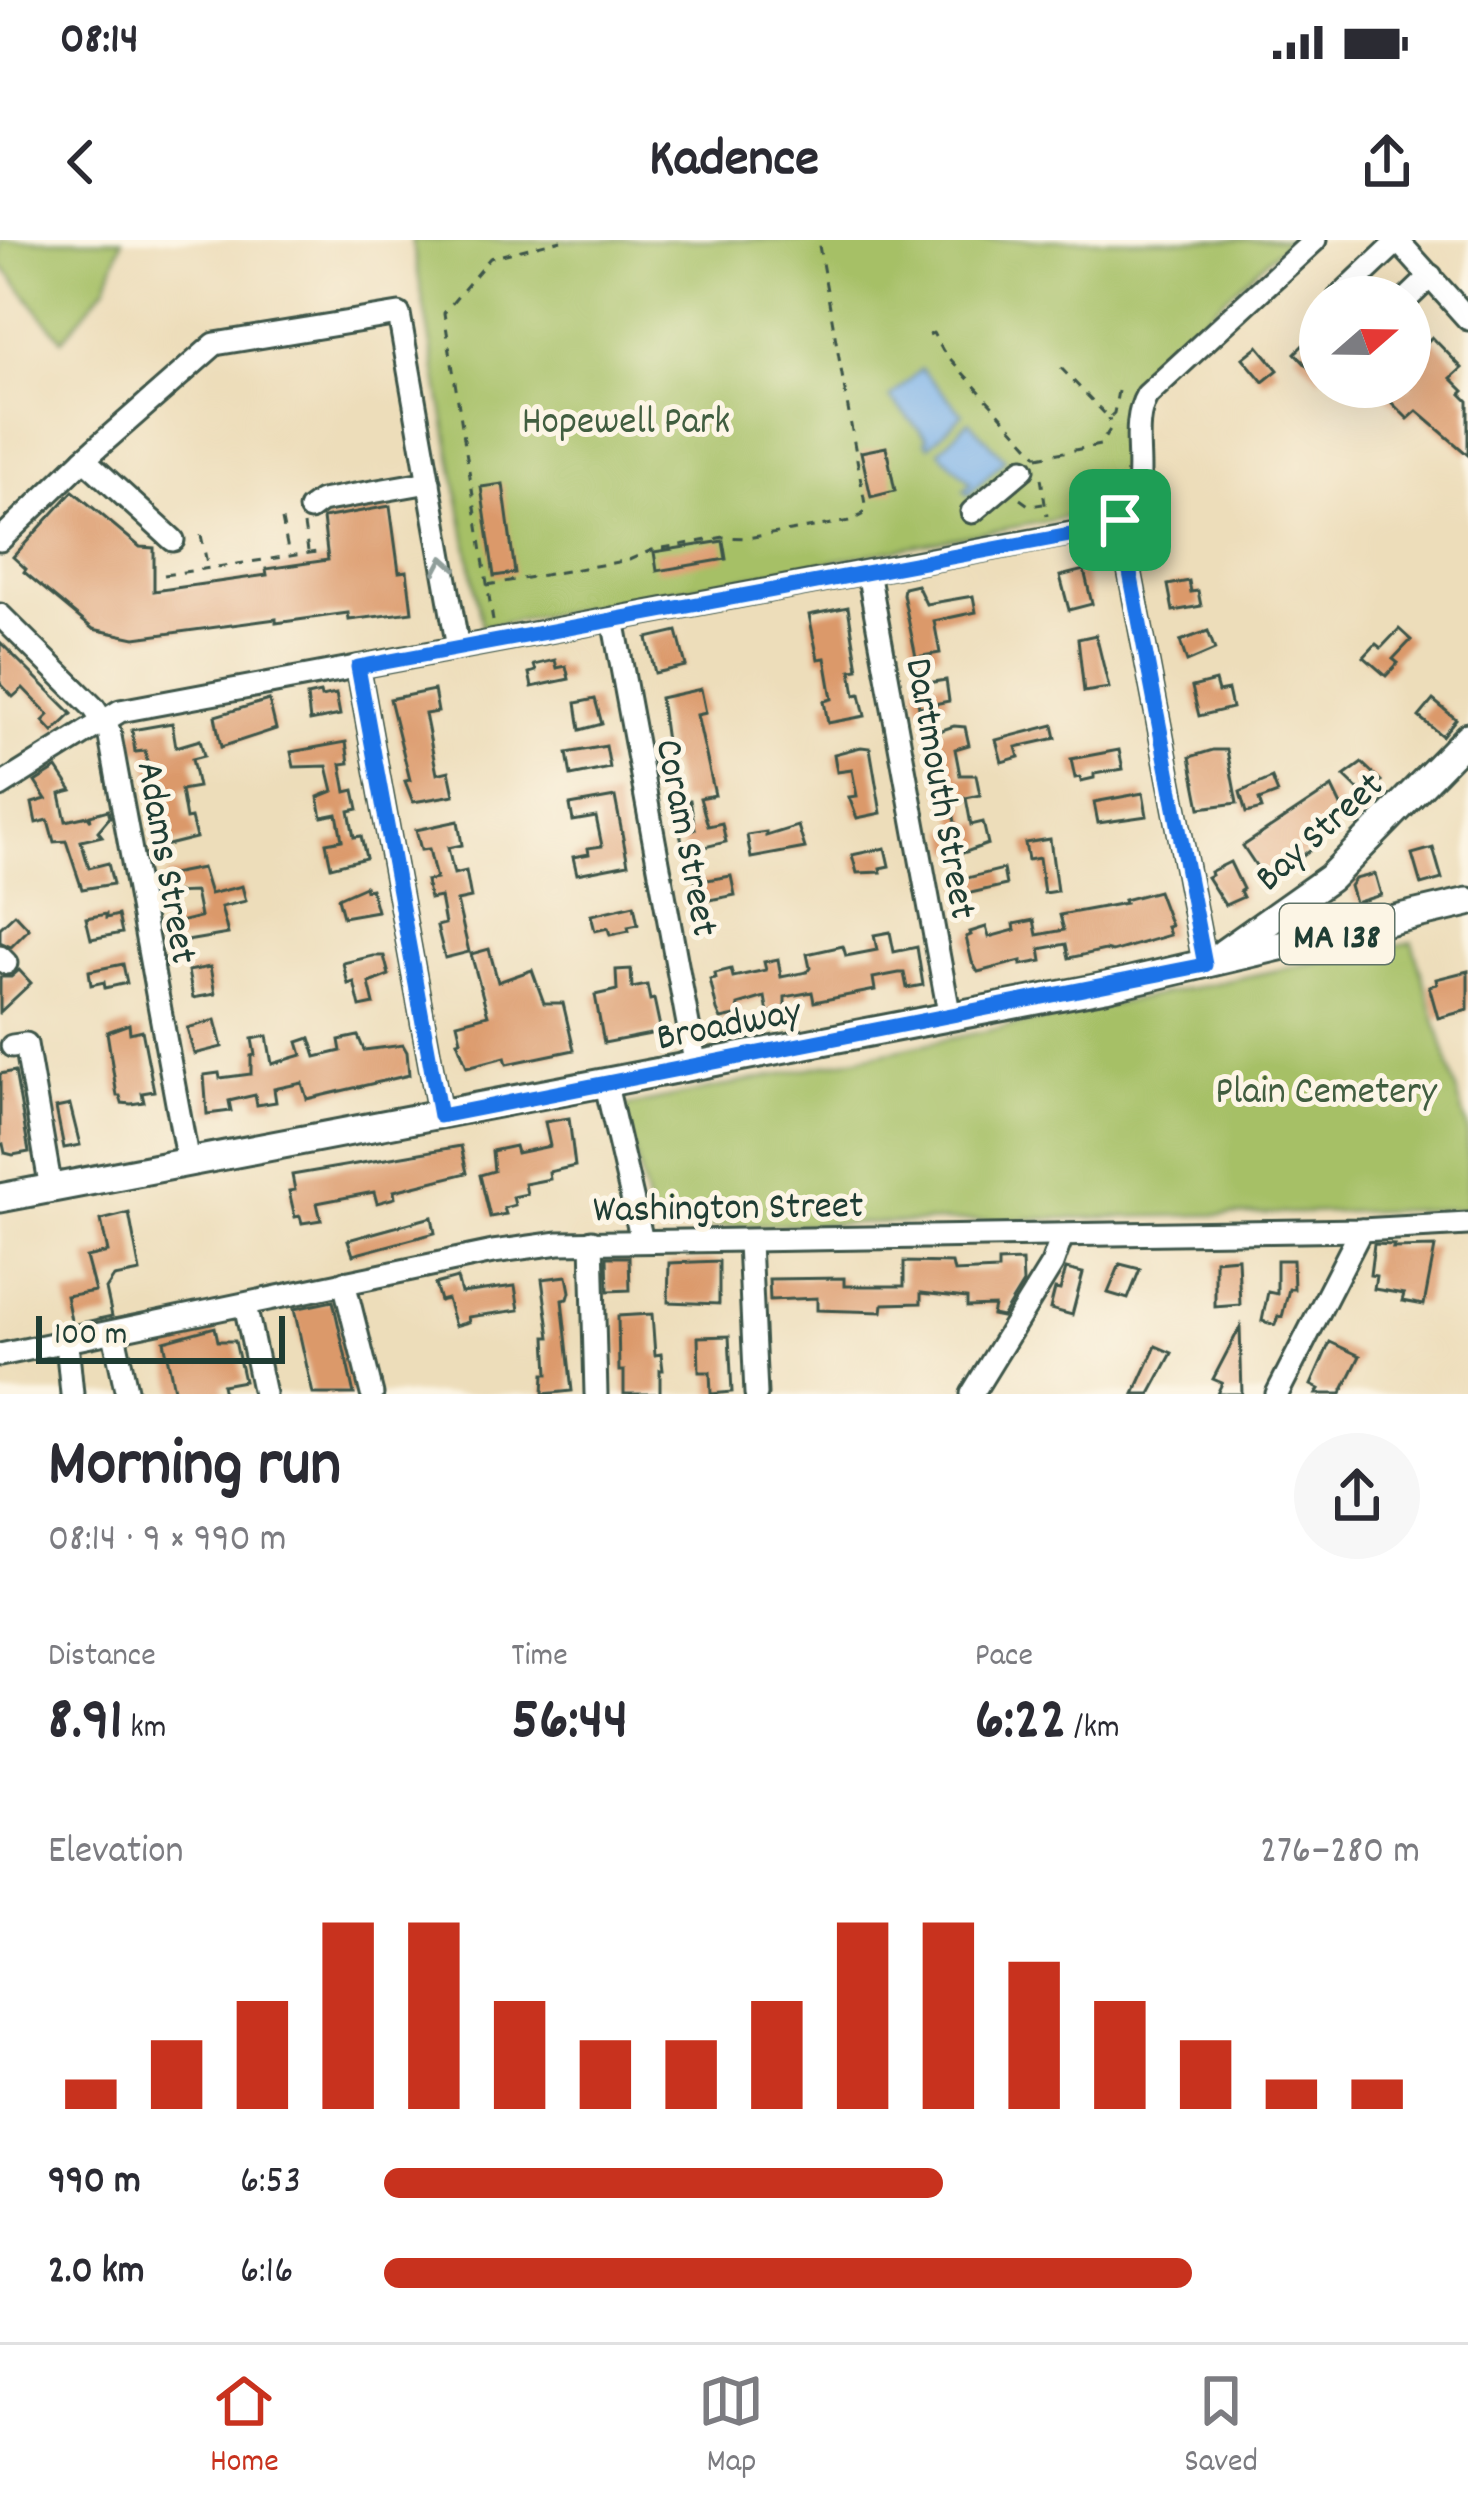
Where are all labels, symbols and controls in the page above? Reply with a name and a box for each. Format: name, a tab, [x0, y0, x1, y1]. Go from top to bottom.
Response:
text: 08:14	[60, 10, 139, 74]
text: Kadence	[649, 124, 819, 201]
icon: back	[48, 129, 114, 195]
icon: share	[1354, 129, 1420, 195]
north arrow	[1299, 276, 1431, 408]
map controls	[1299, 276, 1431, 408]
park label: Hopewell Park	[522, 397, 730, 452]
pin	[1069, 469, 1171, 571]
icon: arrive	[1087, 487, 1153, 553]
one-way arrow	[432, 555, 457, 575]
street label: Dartmouth Street	[888, 654, 988, 924]
street label: Coram Street	[638, 735, 730, 942]
street label: Adams Street	[119, 758, 208, 969]
street label: Bay Street	[1245, 761, 1398, 907]
road number: MA 138	[1280, 904, 1394, 964]
street label: Broadway	[652, 986, 807, 1068]
park label: Plain Cemetery	[1215, 1067, 1438, 1122]
street label: Washington Street	[592, 1181, 864, 1240]
scale bar	[36, 1310, 285, 1363]
text: 100 m	[54, 1313, 127, 1360]
text: Morning run	[48, 1422, 341, 1516]
button: share	[1294, 1433, 1420, 1559]
text: 08:14 · 9 × 990 m	[48, 1514, 287, 1569]
text: Distance	[48, 1634, 156, 1681]
text: Time	[511, 1634, 568, 1681]
text: Pace	[975, 1634, 1033, 1681]
text: 8.91	[48, 1681, 123, 1767]
text: 56:44	[511, 1681, 628, 1767]
text: 6:22	[975, 1681, 1066, 1767]
text: km	[123, 1706, 166, 1753]
text: /km	[1066, 1706, 1120, 1753]
text: Elevation	[48, 1826, 184, 1881]
text: 276–280 m	[1260, 1826, 1420, 1881]
text: 990 m	[48, 2156, 141, 2211]
text: 6:53	[240, 2156, 301, 2211]
text: 2.0 km	[48, 2246, 145, 2301]
text: 6:16	[240, 2246, 293, 2301]
tab: Home	[210, 2368, 279, 2487]
tab: Map	[698, 2368, 764, 2487]
tab: Saved	[1184, 2368, 1258, 2487]

